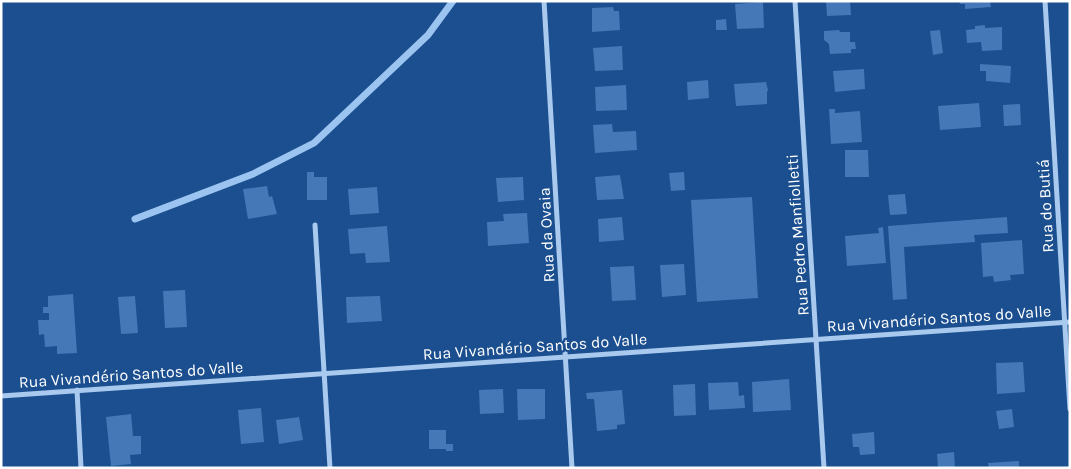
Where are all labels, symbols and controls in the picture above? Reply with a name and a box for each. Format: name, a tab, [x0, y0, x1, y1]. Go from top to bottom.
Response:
street label: Rua Pedro Manfiolletti	[782, 154, 813, 316]
street label: Rua do Butiá	[1034, 159, 1057, 253]
street label: Rua da Ovaia	[535, 187, 558, 283]
street label: Rua Vivandério Santos do Valle	[826, 301, 1052, 336]
street label: Rua Vivandério Santos do Valle	[422, 329, 648, 364]
street label: Rua Vivandério Santos do Valle	[18, 357, 244, 392]

